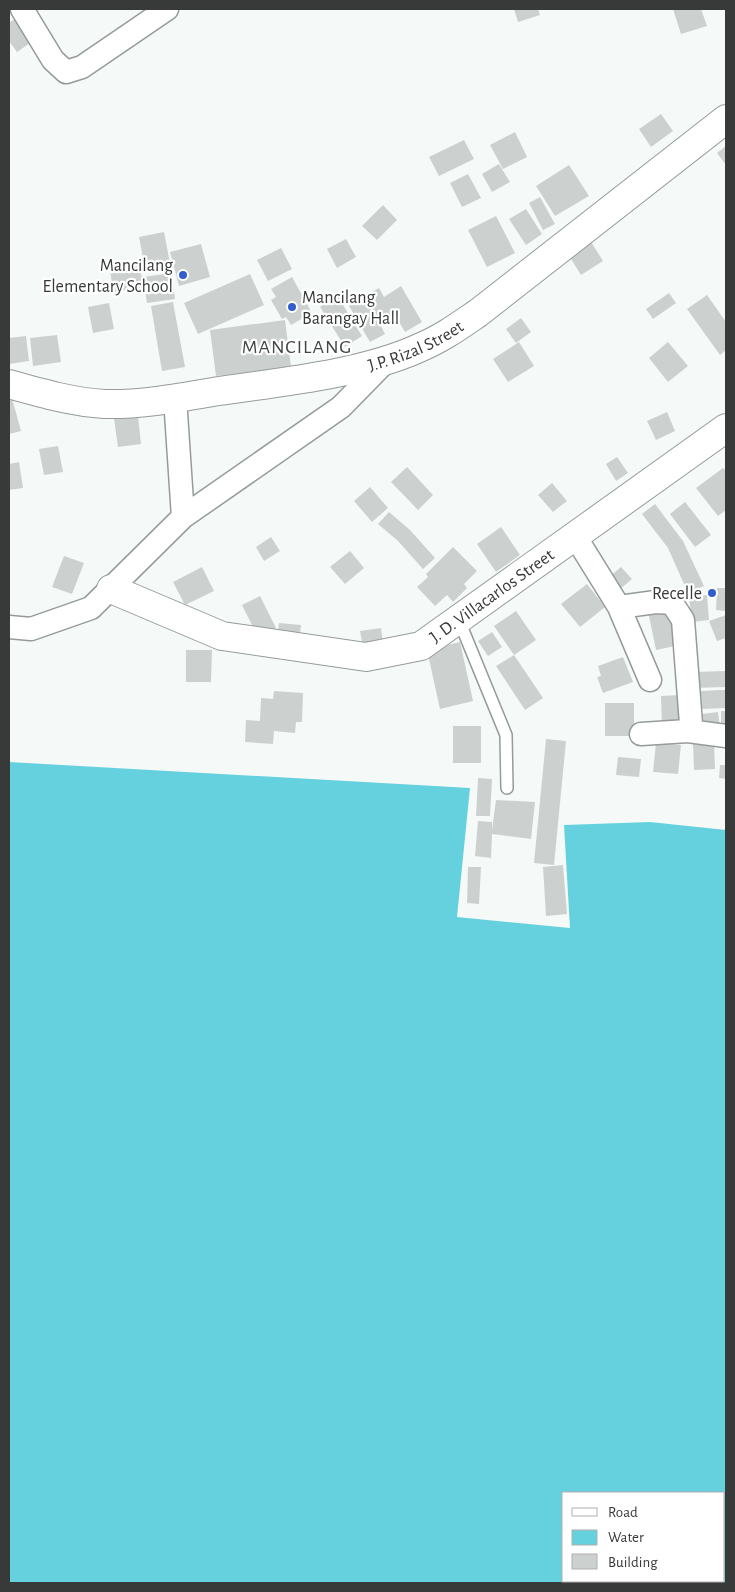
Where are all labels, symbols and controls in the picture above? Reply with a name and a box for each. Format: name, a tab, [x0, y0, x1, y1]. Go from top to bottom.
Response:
place label: Mancilang Elementary School	[43, 257, 173, 296]
marker: Mancilang Elementary School	[177, 269, 189, 281]
place label: Mancilang Barangay Hall	[302, 289, 399, 328]
marker: Mancilang Barangay Hall	[286, 301, 298, 313]
street label: J.P. Rizal Street	[366, 318, 467, 375]
district label: MANCILANG	[242, 337, 352, 357]
street label: J. D. Villacarlos Street	[427, 546, 558, 647]
place label: Recelle	[652, 585, 702, 603]
marker: Recelle	[706, 587, 718, 599]
legend	[562, 1492, 725, 1582]
text: Road	[608, 1505, 638, 1520]
text: Water	[608, 1530, 644, 1545]
text: Building	[608, 1555, 658, 1570]

